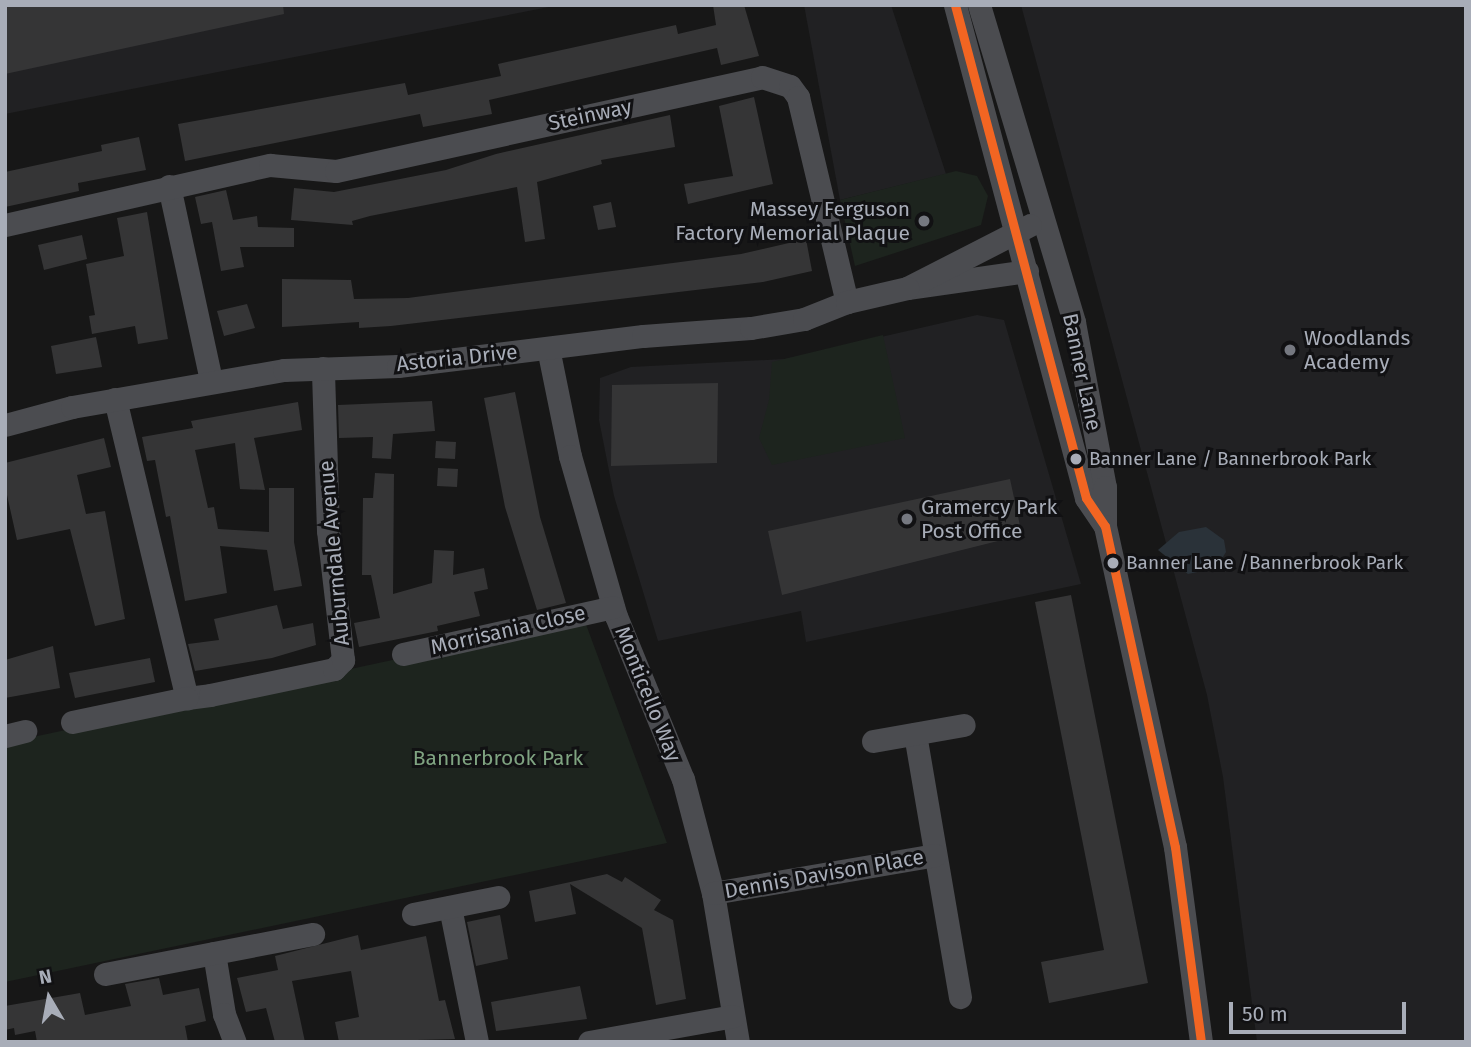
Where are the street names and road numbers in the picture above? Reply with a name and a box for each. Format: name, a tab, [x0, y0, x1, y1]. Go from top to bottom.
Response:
street label: Steinway	[546, 94, 634, 136]
street label: Banner Lane	[1057, 311, 1107, 433]
street label: Astoria Drive	[395, 339, 519, 377]
street label: Auburndale Avenue	[313, 459, 355, 647]
street label: Morrisania Close	[428, 600, 588, 660]
street label: Monticello Way	[609, 623, 687, 765]
street label: Dennis Davison Place	[722, 844, 926, 904]

